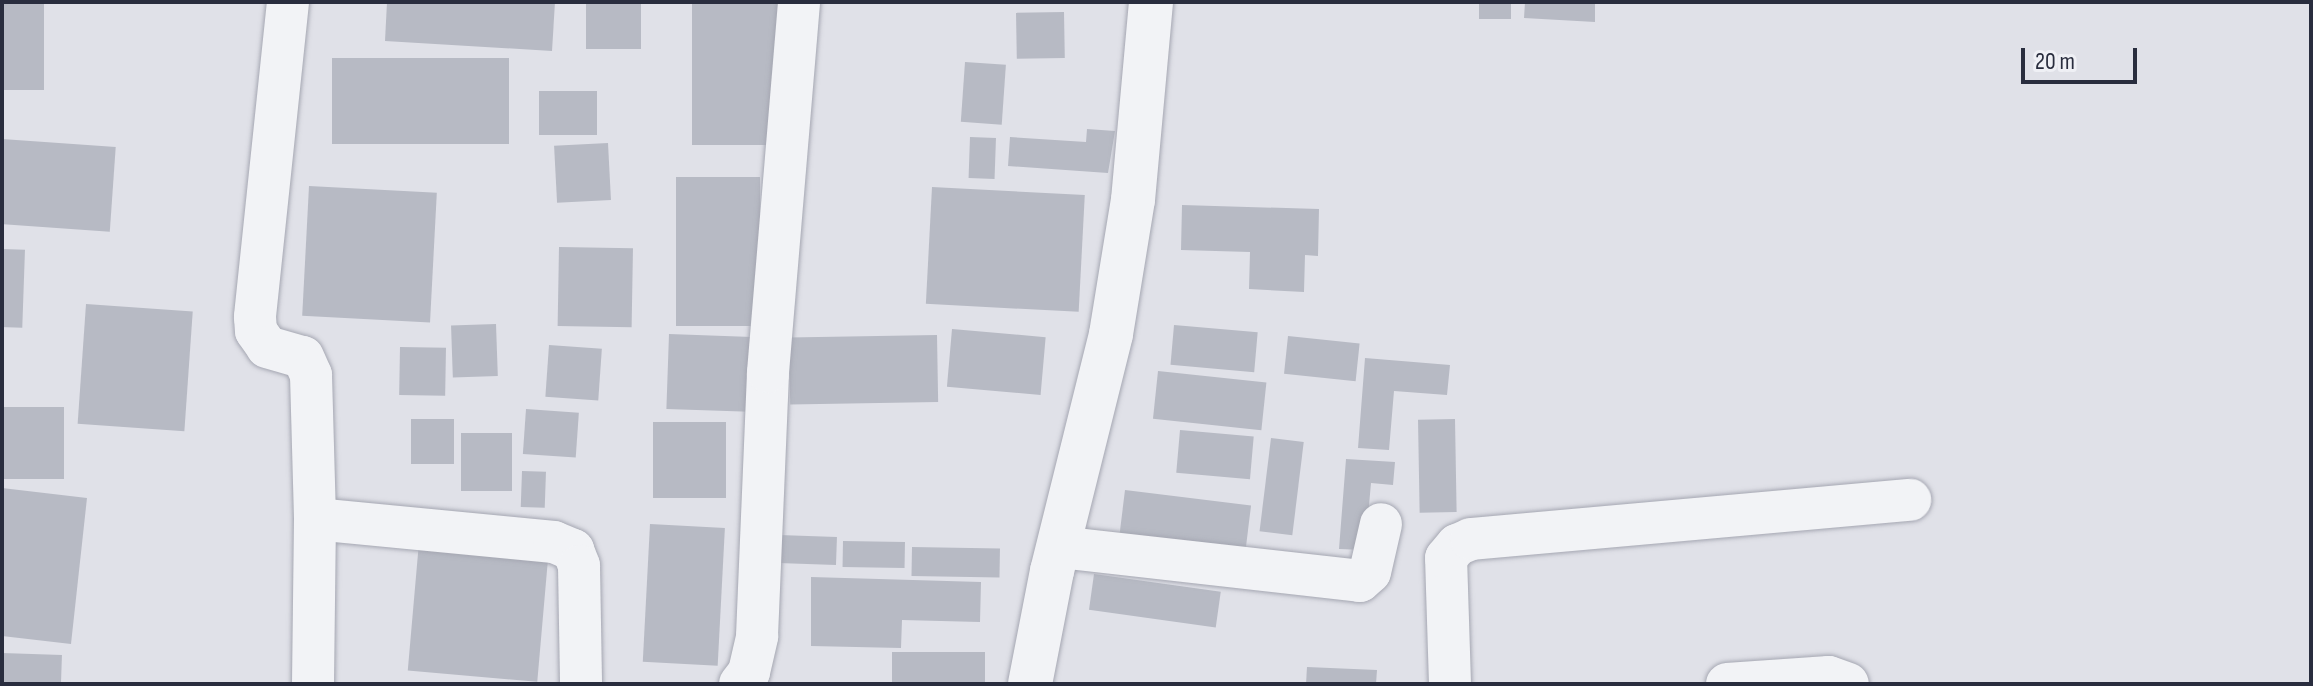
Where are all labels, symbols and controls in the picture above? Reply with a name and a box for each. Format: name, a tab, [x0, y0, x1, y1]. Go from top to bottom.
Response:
scale bar	[2025, 32, 2141, 82]
text: 20 m	[2035, 47, 2075, 76]

